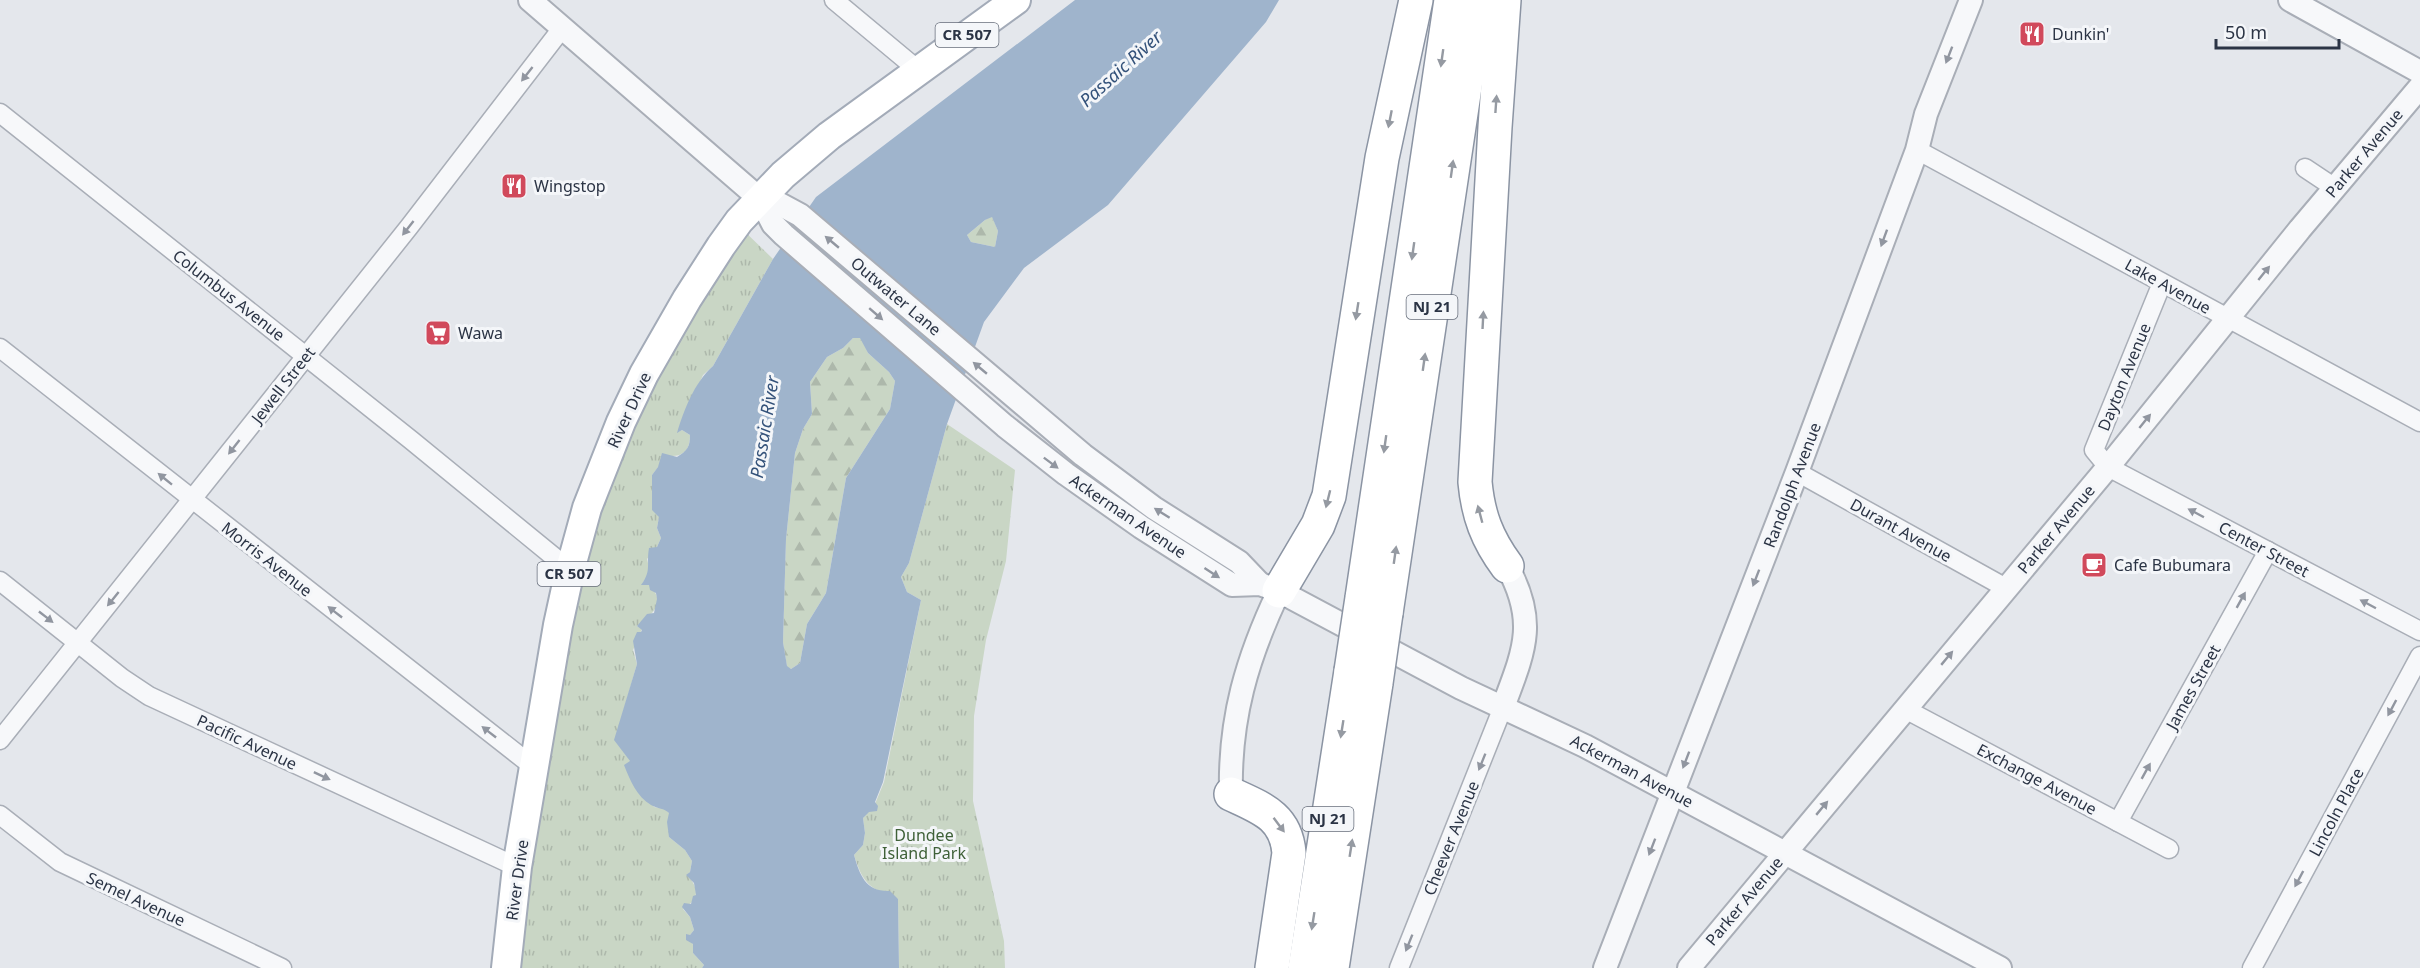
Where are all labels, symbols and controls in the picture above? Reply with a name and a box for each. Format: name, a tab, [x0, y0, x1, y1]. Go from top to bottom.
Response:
scale bar	[2216, 12, 2339, 50]
restaurant icon: Dunkin'	[2017, 19, 2047, 49]
text: 50 m	[2225, 20, 2267, 44]
road number: CR 507	[936, 23, 998, 47]
place label: Dunkin'	[2052, 23, 2109, 45]
water label: Passaic River	[1074, 24, 1167, 112]
one-way arrow	[1944, 46, 1954, 64]
one-way arrow	[1438, 48, 1447, 67]
one-way arrow	[521, 66, 533, 81]
one-way arrow	[1492, 95, 1501, 114]
street label: Parker Avenue	[2320, 104, 2408, 202]
one-way arrow	[1385, 109, 1394, 128]
one-way arrow	[1448, 160, 1457, 179]
restaurant icon: Wingstop	[499, 171, 529, 201]
place label: Wingstop	[534, 175, 606, 197]
one-way arrow	[401, 220, 414, 236]
one-way arrow	[1879, 229, 1888, 247]
one-way arrow	[824, 235, 840, 248]
one-way arrow	[1409, 241, 1418, 260]
street label: Columbus Avenue	[168, 244, 290, 346]
street label: Outwater Lane	[846, 252, 946, 340]
street label: Lake Avenue	[2121, 253, 2215, 319]
one-way arrow	[2258, 266, 2270, 281]
road number: NJ 21	[1406, 295, 1458, 319]
one-way arrow	[1352, 301, 1361, 320]
one-way arrow	[868, 307, 883, 320]
one-way arrow	[1479, 310, 1488, 329]
supermarket icon: Wawa	[423, 318, 453, 348]
street label: Dayton Avenue	[2092, 320, 2156, 434]
place label: Wawa	[458, 322, 503, 344]
street label: Jewell Street	[245, 342, 320, 430]
one-way arrow	[1419, 353, 1428, 372]
one-way arrow	[973, 362, 988, 375]
street label: River Drive	[602, 368, 656, 452]
water label: Passaic River	[744, 373, 784, 480]
one-way arrow	[2138, 414, 2151, 429]
street label: Randolph Avenue	[1758, 419, 1826, 551]
one-way arrow	[1380, 434, 1389, 453]
one-way arrow	[229, 439, 241, 454]
one-way arrow	[1043, 457, 1059, 469]
street label: Ackerman Avenue	[1065, 469, 1191, 563]
one-way arrow	[157, 473, 172, 485]
street label: Parker Avenue	[2012, 480, 2100, 578]
one-way arrow	[1322, 489, 1332, 508]
street label: Durant Avenue	[1846, 493, 1956, 567]
one-way arrow	[1475, 505, 1484, 523]
one-way arrow	[1154, 507, 1170, 518]
one-way arrow	[2187, 508, 2204, 518]
street label: Center Street	[2215, 516, 2313, 582]
street label: Morris Avenue	[217, 517, 317, 601]
one-way arrow	[1390, 546, 1399, 565]
cafe icon: Cafe Bubumara	[2079, 550, 2109, 580]
place label: Cafe Bubumara	[2114, 554, 2231, 576]
road number: CR 507	[538, 562, 600, 586]
one-way arrow	[1204, 567, 1220, 578]
one-way arrow	[1751, 569, 1761, 587]
one-way arrow	[106, 591, 119, 607]
one-way arrow	[2236, 591, 2246, 608]
one-way arrow	[2360, 599, 2377, 609]
one-way arrow	[327, 605, 343, 618]
one-way arrow	[38, 611, 54, 624]
street label: James Street	[2160, 640, 2225, 735]
one-way arrow	[1941, 650, 1954, 666]
one-way arrow	[2387, 700, 2397, 717]
street label: Pacific Avenue	[193, 709, 301, 775]
one-way arrow	[1338, 719, 1347, 738]
one-way arrow	[481, 726, 496, 738]
street label: Ackerman Avenue	[1567, 729, 1697, 813]
street label: Exchange Avenue	[1973, 738, 2101, 820]
one-way arrow	[1681, 751, 1690, 769]
one-way arrow	[1476, 753, 1486, 771]
one-way arrow	[2141, 762, 2151, 779]
street label: Lincoln Place	[2303, 764, 2369, 860]
one-way arrow	[314, 772, 331, 781]
street label: Cheever Avenue	[1418, 777, 1484, 899]
one-way arrow	[1815, 801, 1828, 816]
road number: NJ 21	[1302, 807, 1354, 831]
one-way arrow	[1273, 817, 1286, 833]
park label: Dundee Island Park	[882, 824, 966, 864]
street label: River Drive	[500, 838, 534, 922]
one-way arrow	[1346, 838, 1355, 857]
one-way arrow	[1647, 839, 1657, 857]
street label: Parker Avenue	[1700, 852, 1788, 950]
street label: Semel Avenue	[83, 867, 189, 931]
one-way arrow	[2294, 871, 2304, 888]
one-way arrow	[1308, 912, 1317, 931]
one-way arrow	[1404, 934, 1414, 952]

